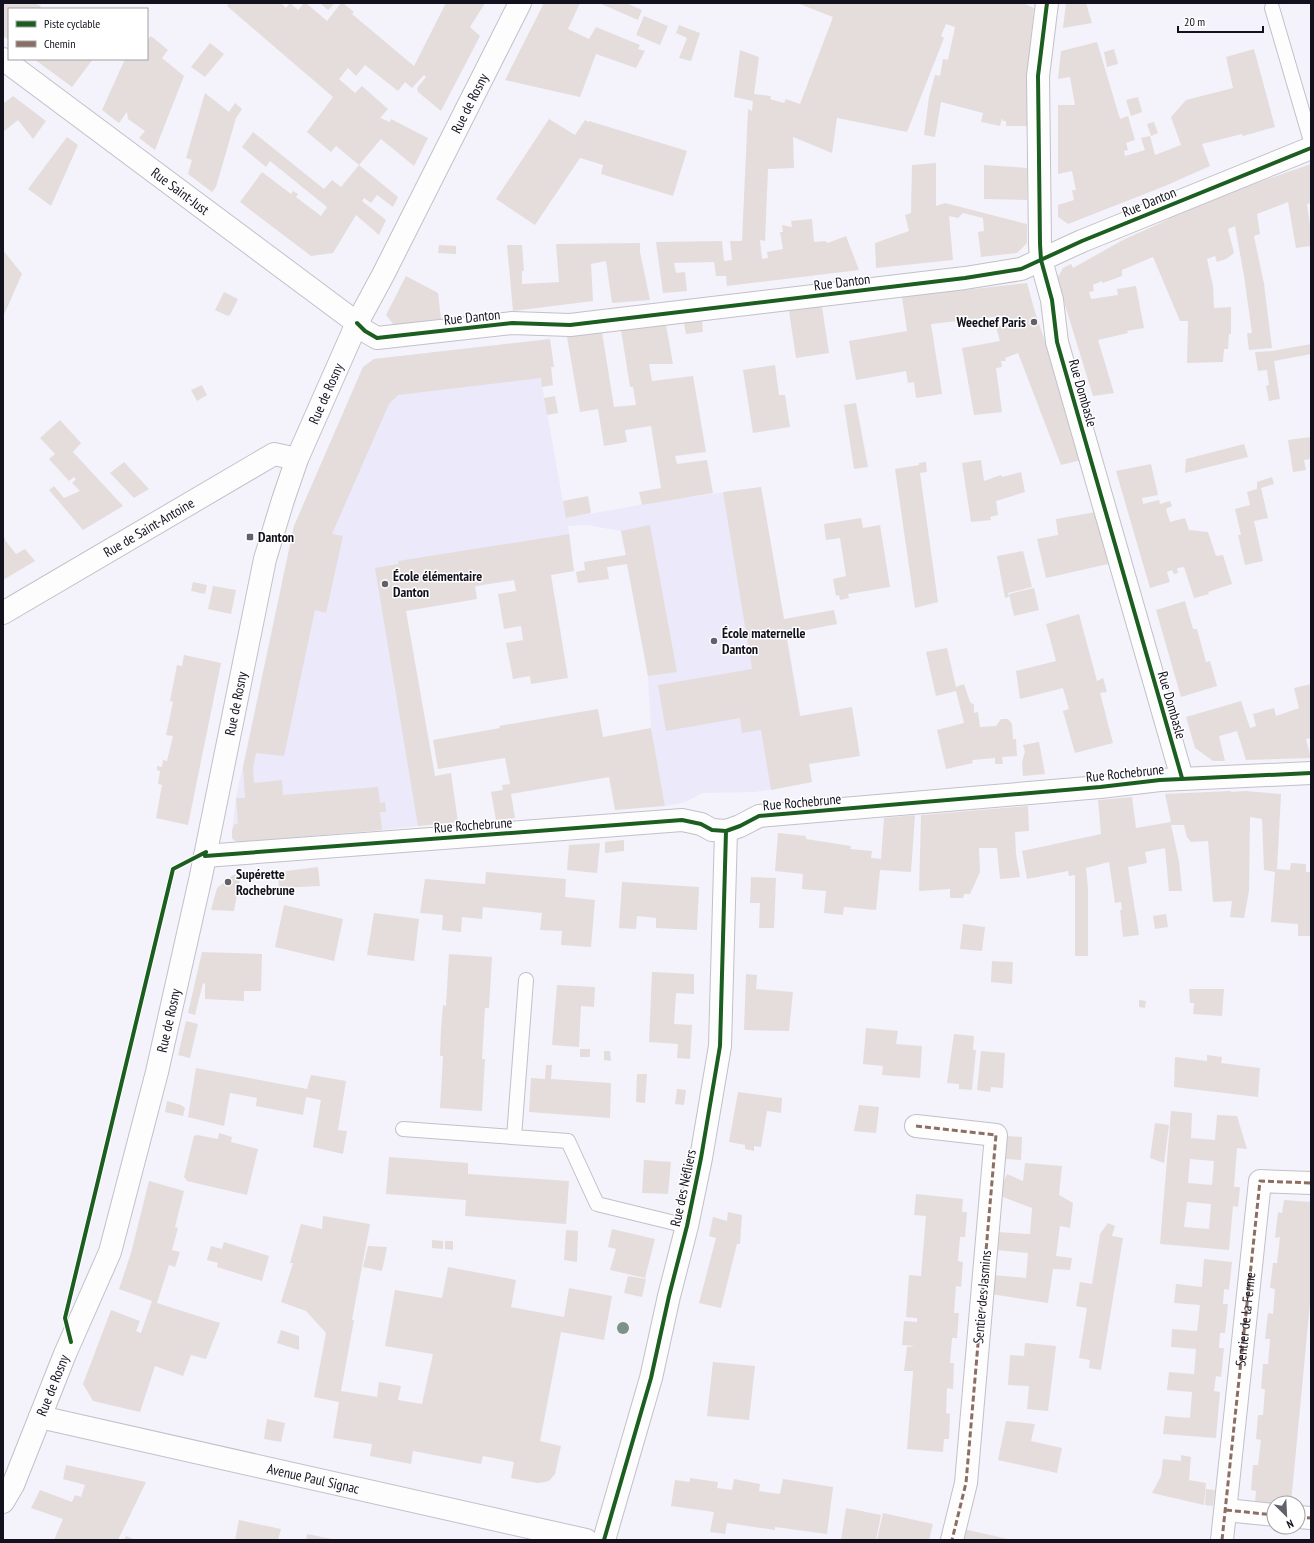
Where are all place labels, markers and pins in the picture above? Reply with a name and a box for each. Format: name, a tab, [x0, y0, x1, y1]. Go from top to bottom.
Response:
place label: Weechef Paris	[956, 313, 1026, 331]
marker: Weechef Paris	[1029, 317, 1039, 327]
place label: Danton	[258, 528, 294, 546]
marker: Danton	[245, 532, 255, 542]
place label: École élémentaire Danton	[393, 567, 482, 601]
marker: École élémentaire Danton	[380, 579, 390, 589]
place label: École maternelle Danton	[722, 624, 806, 658]
marker: École maternelle Danton	[709, 636, 719, 646]
place label: Supérette Rochebrune	[236, 865, 295, 899]
marker: Supérette Rochebrune	[223, 877, 233, 887]

